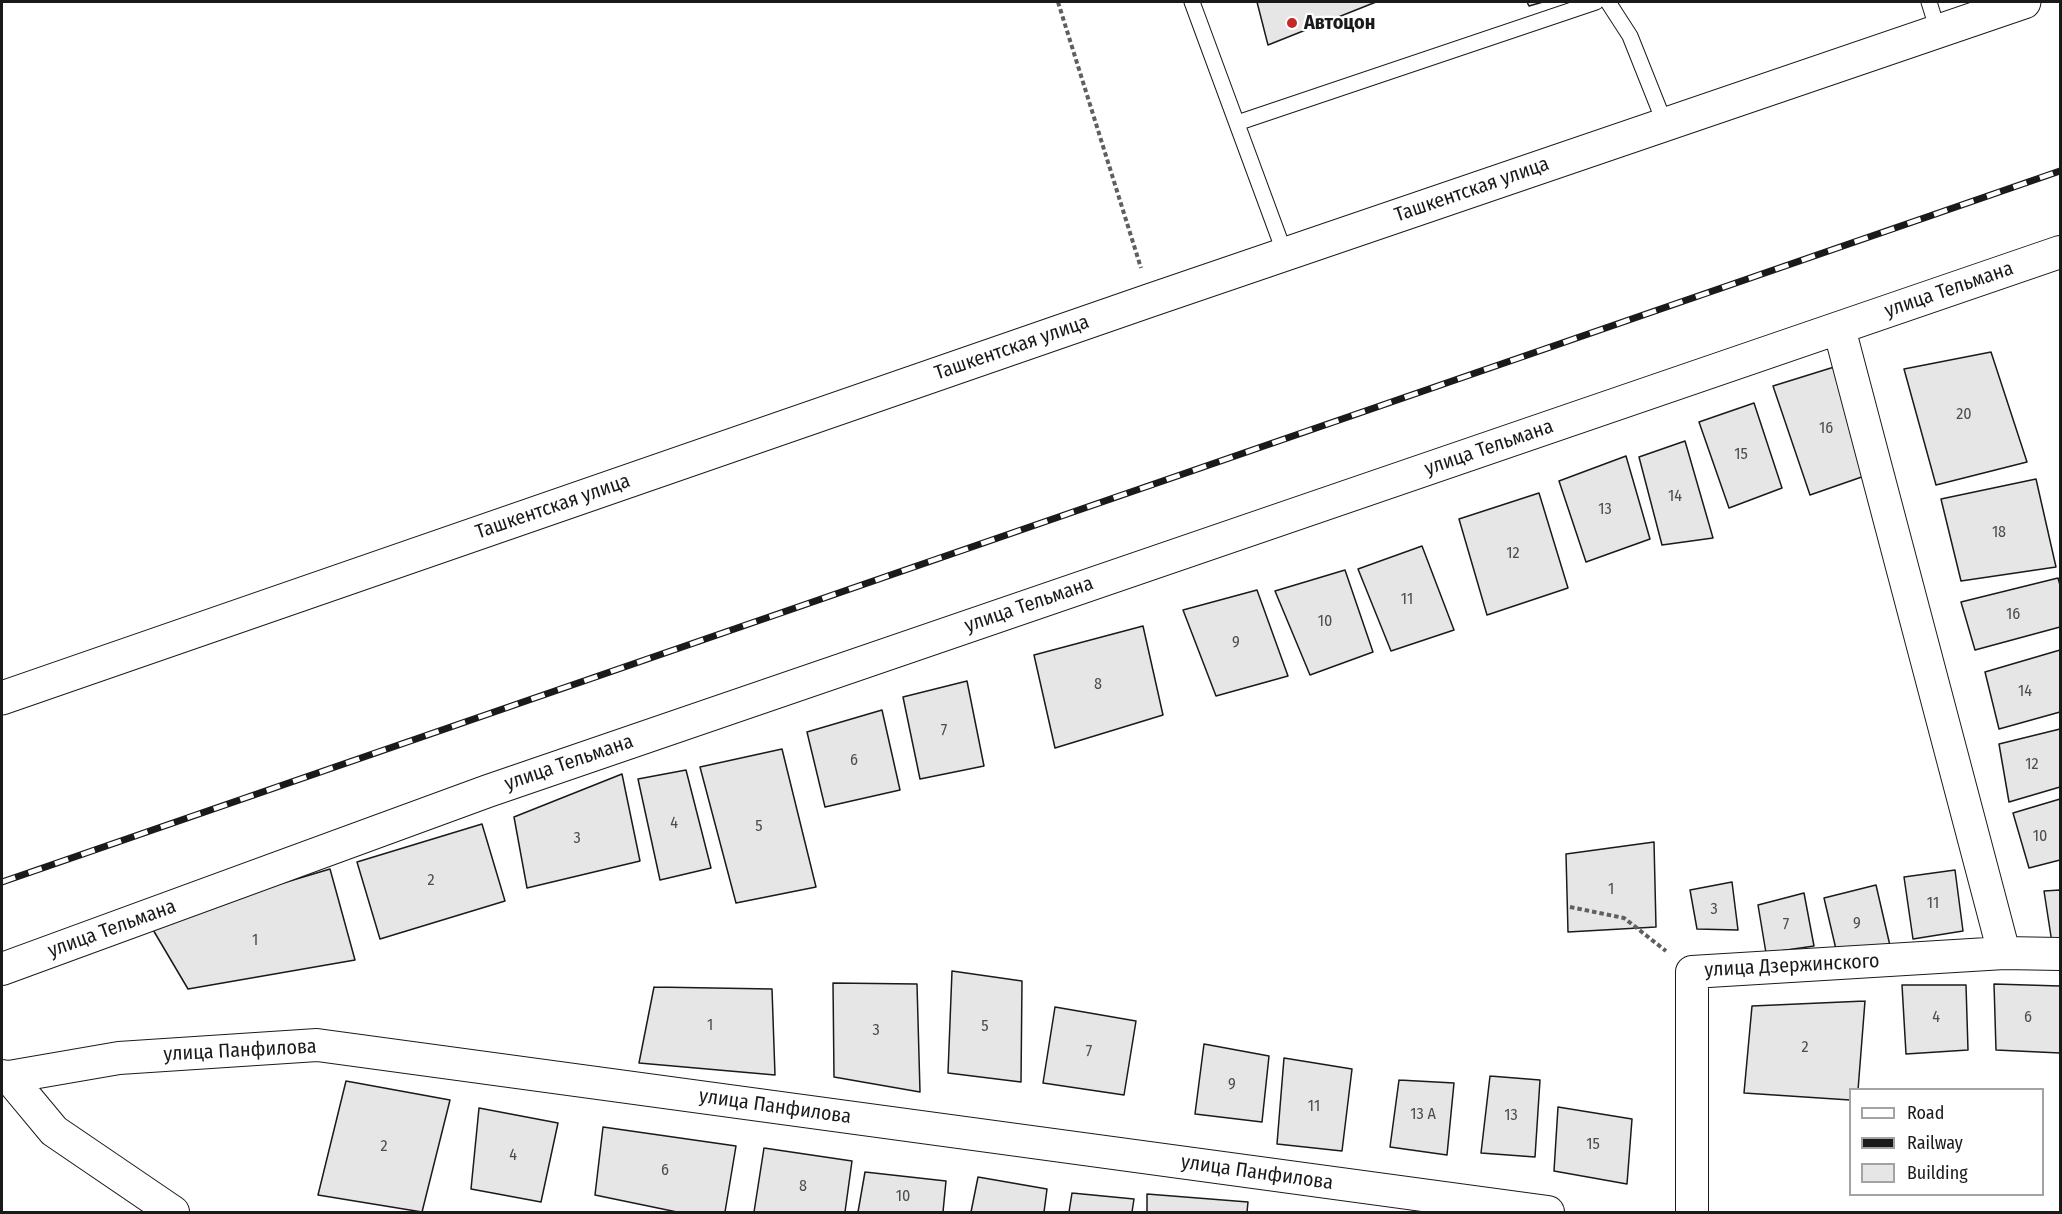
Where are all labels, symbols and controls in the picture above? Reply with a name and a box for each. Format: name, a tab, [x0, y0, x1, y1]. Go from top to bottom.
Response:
place label: Автоцон	[1304, 11, 1375, 35]
marker: Автоцон	[1285, 16, 1299, 30]
street label: Ташкентская улица	[1392, 152, 1552, 228]
street label: улица Тельмана	[1881, 257, 2017, 323]
street label: Ташкентская улица	[932, 310, 1092, 386]
house number: 20	[1956, 405, 1972, 425]
street label: улица Тельмана	[1421, 415, 1557, 481]
house number: 16	[1819, 419, 1833, 439]
house number: 15	[1734, 445, 1748, 465]
street label: Ташкентская улица	[473, 469, 633, 545]
house number: 14	[1668, 487, 1682, 507]
house number: 13	[1598, 500, 1612, 520]
house number: 18	[1992, 523, 2006, 543]
house number: 12	[1506, 544, 1520, 564]
street label: улица Тельмана	[961, 572, 1097, 638]
house number: 11	[1401, 590, 1413, 610]
house number: 16	[2006, 605, 2020, 625]
house number: 10	[1318, 612, 1332, 632]
house number: 9	[1232, 633, 1240, 653]
house number: 8	[1094, 675, 1102, 695]
house number: 14	[2018, 682, 2032, 702]
house number: 7	[941, 721, 947, 741]
street label: улица Тельмана	[501, 730, 637, 796]
house number: 6	[850, 751, 858, 771]
house number: 12	[2025, 755, 2039, 775]
house number: 4	[670, 814, 678, 834]
house number: 5	[755, 817, 763, 837]
house number: 10	[2033, 827, 2047, 847]
house number: 3	[573, 829, 581, 849]
house number: 2	[427, 871, 435, 891]
house number: 1	[1608, 880, 1614, 900]
house number: 11	[1927, 894, 1939, 914]
street label: улица Тельмана	[45, 895, 179, 963]
house number: 3	[1710, 900, 1718, 920]
house number: 9	[1853, 914, 1861, 934]
house number: 7	[1783, 915, 1789, 935]
house number: 1	[252, 931, 258, 951]
street label: улица Дзержинского	[1704, 949, 1880, 983]
house number: 4	[1932, 1008, 1940, 1028]
house number: 6	[2024, 1008, 2032, 1028]
house number: 1	[707, 1016, 713, 1036]
house number: 5	[981, 1017, 989, 1037]
house number: 3	[872, 1021, 880, 1041]
street label: улица Панфилова	[163, 1035, 317, 1067]
house number: 2	[1801, 1038, 1809, 1058]
house number: 7	[1086, 1042, 1092, 1062]
house number: 9	[1228, 1075, 1236, 1095]
street label: улица Панфилова	[697, 1084, 853, 1130]
legend	[1849, 1088, 2044, 1196]
house number: 11	[1308, 1097, 1320, 1117]
text: Road	[1907, 1102, 1944, 1124]
house number: 13 А	[1410, 1105, 1436, 1125]
house number: 13	[1504, 1106, 1518, 1126]
text: Railway	[1907, 1132, 1963, 1154]
house number: 15	[1586, 1135, 1600, 1155]
house number: 2	[380, 1137, 388, 1157]
house number: 4	[509, 1146, 517, 1166]
street label: улица Панфилова	[1179, 1150, 1335, 1196]
house number: 6	[661, 1161, 669, 1181]
text: Building	[1907, 1162, 1968, 1184]
house number: 8	[799, 1177, 807, 1197]
house number: 10	[896, 1187, 910, 1207]

